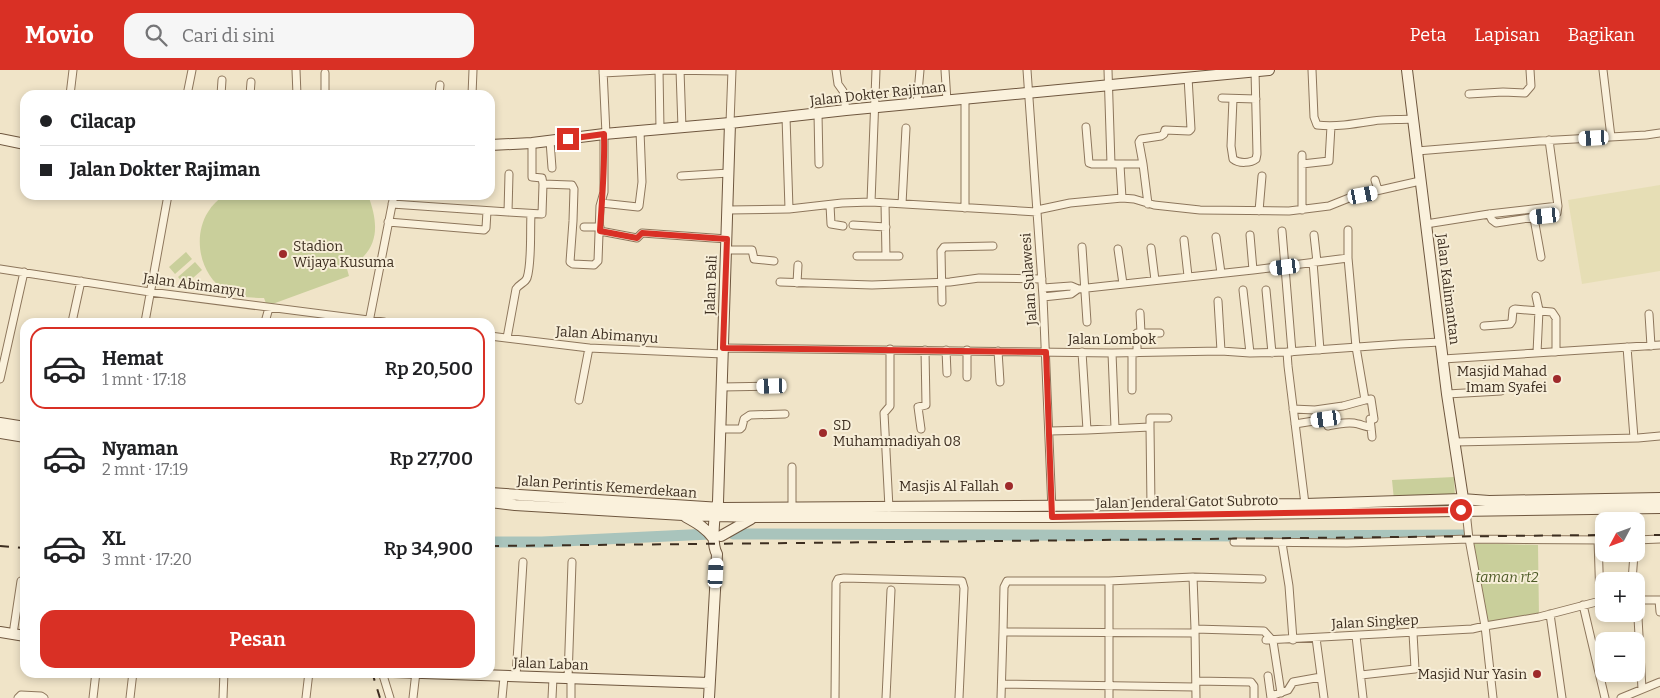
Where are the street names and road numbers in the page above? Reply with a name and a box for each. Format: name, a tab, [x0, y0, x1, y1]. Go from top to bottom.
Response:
street label: Jalan Dokter Rajiman	[808, 78, 947, 110]
street label: Jalan Sulawesi	[1017, 232, 1041, 327]
street label: Jalan Kalimantan	[1433, 232, 1463, 346]
street label: Jalan Bali	[701, 255, 721, 316]
street label: Jalan Abimanyu	[141, 269, 246, 301]
street label: Jalan Abimanyu	[554, 323, 659, 347]
street label: Jalan Lombok	[1067, 331, 1156, 348]
street label: Jalan Perintis Kemerdekaan	[516, 472, 698, 502]
street label: Jalan Jenderal Gatot Subroto	[1095, 492, 1278, 512]
street label: Jalan Singkep	[1330, 611, 1419, 633]
street label: Jalan Laban	[512, 654, 589, 674]

